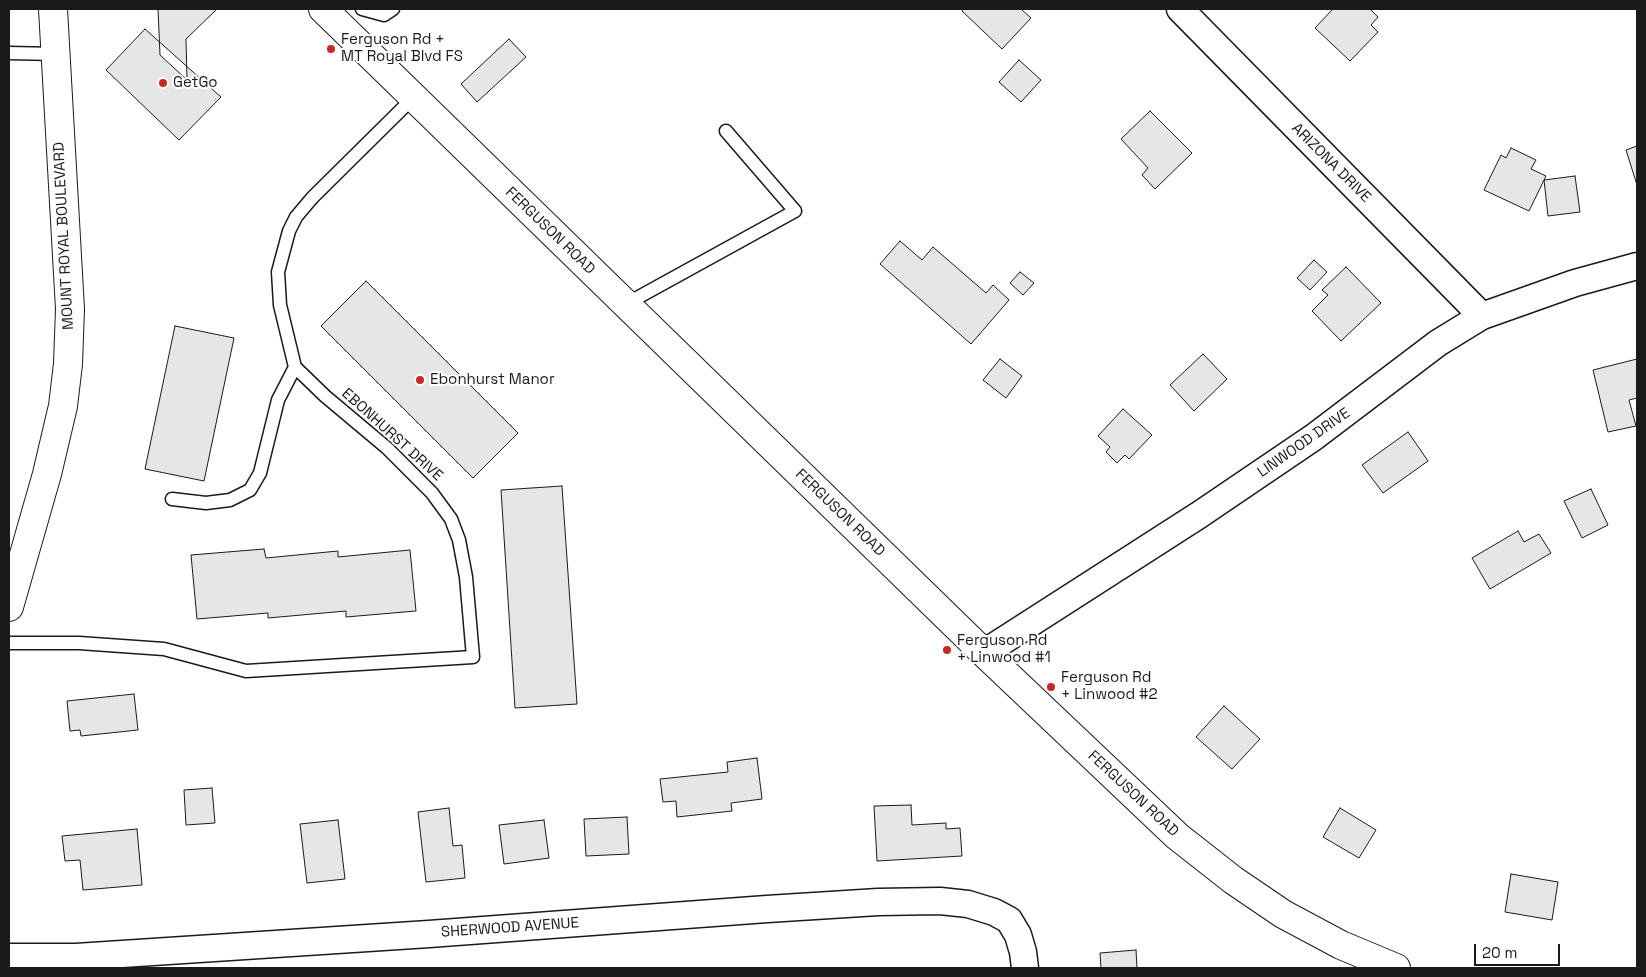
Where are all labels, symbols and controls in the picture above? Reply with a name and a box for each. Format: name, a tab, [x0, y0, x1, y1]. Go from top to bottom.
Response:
place label: Ferguson Rd + MT Royal Blvd FS	[341, 31, 463, 66]
marker: Ferguson Rd + MT Royal Blvd FS	[325, 43, 337, 55]
place label: GetGo	[173, 74, 218, 92]
marker: GetGo	[157, 77, 169, 89]
street label: ARIZONA DRIVE	[1287, 119, 1375, 207]
street label: MOUNT ROYAL BOULEVARD	[50, 142, 78, 330]
street label: FERGUSON ROAD	[501, 184, 599, 278]
place label: Ebonhurst Manor	[430, 371, 555, 389]
marker: Ebonhurst Manor	[414, 374, 426, 386]
street label: EBONHURST DRIVE	[338, 385, 446, 485]
street label: LINWOOD DRIVE	[1254, 404, 1354, 482]
street label: FERGUSON ROAD	[791, 466, 889, 560]
place label: Ferguson Rd + Linwood #1	[957, 632, 1051, 667]
marker: Ferguson Rd + Linwood #1	[941, 644, 953, 656]
place label: Ferguson Rd + Linwood #2	[1061, 669, 1158, 704]
marker: Ferguson Rd + Linwood #2	[1045, 681, 1057, 693]
street label: FERGUSON ROAD	[1084, 747, 1182, 841]
street label: SHERWOOD AVENUE	[440, 914, 580, 942]
scale bar	[1476, 934, 1562, 966]
text: 20 m	[1482, 943, 1517, 962]

